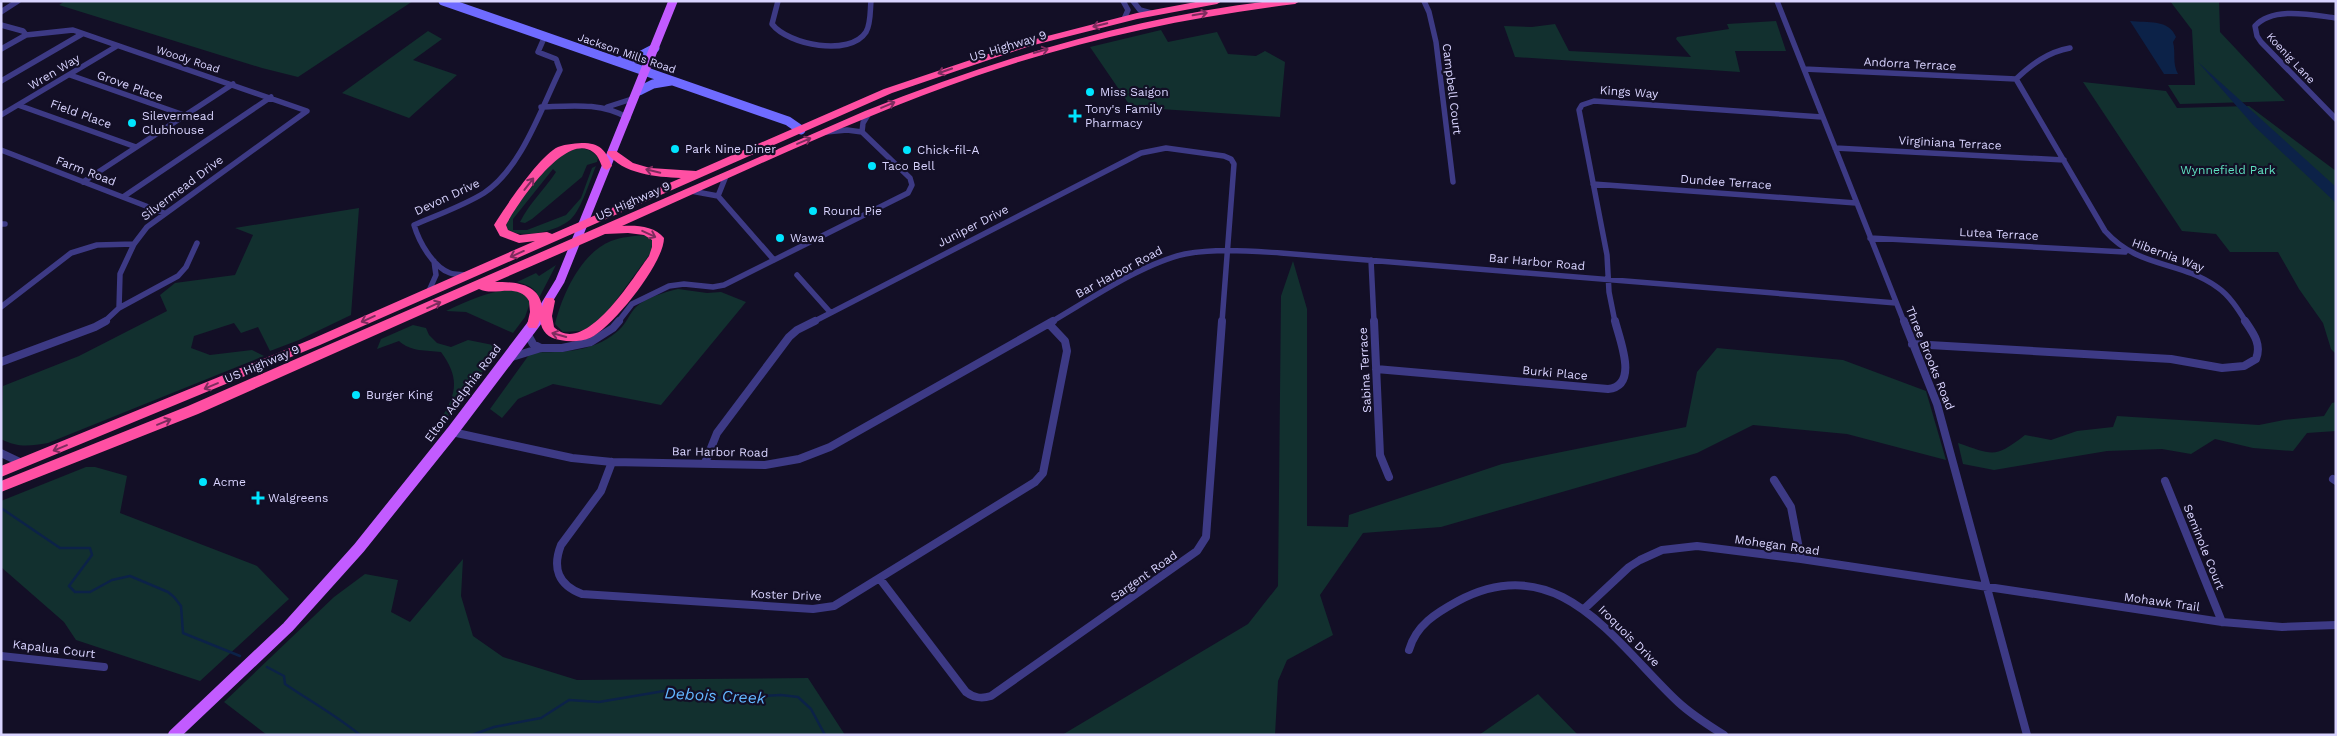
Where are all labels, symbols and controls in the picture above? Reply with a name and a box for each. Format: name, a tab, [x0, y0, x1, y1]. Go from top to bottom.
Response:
one-way arrow	[1191, 9, 1207, 19]
one-way arrow	[1093, 21, 1109, 30]
street label: US Highway 9	[968, 28, 1048, 64]
street label: Koenig Lane	[2264, 30, 2318, 87]
street label: Jackson Mills Road	[576, 31, 678, 76]
street label: Woody Road	[154, 43, 221, 76]
street label: Campbell Court	[1439, 43, 1465, 135]
one-way arrow	[1033, 45, 1049, 55]
street label: Wren Way	[26, 51, 83, 93]
street label: Andorra Terrace	[1863, 55, 1957, 73]
one-way arrow	[937, 67, 953, 77]
street label: Grove Place	[95, 68, 165, 104]
street label: Kings Way	[1599, 83, 1660, 101]
place label: Miss Saigon	[1100, 85, 1169, 99]
marker: Miss Saigon	[1084, 86, 1096, 98]
street label: Field Place	[48, 96, 114, 132]
one-way arrow	[880, 99, 895, 109]
place label: Tony's Family Pharmacy	[1085, 102, 1163, 130]
place label: Silevermead Clubhouse	[142, 109, 214, 137]
marker: Tony's Family Pharmacy	[1069, 110, 1081, 122]
marker: Silevermead Clubhouse	[126, 117, 138, 129]
street label: Virginiana Terrace	[1898, 133, 2002, 153]
one-way arrow	[796, 136, 811, 146]
place label: Park Nine Diner	[685, 142, 776, 156]
marker: Park Nine Diner	[669, 143, 681, 155]
place label: Chick-fil-A	[917, 143, 979, 157]
marker: Chick-fil-A	[901, 144, 913, 156]
street label: Farm Road	[54, 153, 118, 189]
street label: Silvermead Drive	[138, 153, 226, 223]
place label: Taco Bell	[882, 159, 935, 173]
marker: Taco Bell	[866, 160, 878, 172]
park label: Wynnefield Park	[2180, 163, 2276, 177]
one-way arrow	[646, 166, 662, 176]
street label: Dundee Terrace	[1680, 172, 1772, 192]
street label: Devon Drive	[412, 176, 482, 218]
one-way arrow	[524, 177, 534, 191]
street label: US Highway 9	[594, 178, 672, 224]
street label: Juniper Drive	[935, 202, 1011, 250]
place label: Round Pie	[823, 204, 882, 218]
marker: Round Pie	[807, 205, 819, 217]
street label: Lutea Terrace	[1959, 225, 2039, 243]
one-way arrow	[641, 229, 656, 239]
place label: Wawa	[790, 231, 825, 245]
marker: Wawa	[774, 232, 786, 244]
street label: Hibernia Way	[2130, 235, 2207, 275]
street label: Bar Harbor Road	[1073, 243, 1165, 301]
one-way arrow	[510, 249, 525, 259]
street label: Bar Harbor Road	[1488, 251, 1586, 273]
one-way arrow	[426, 300, 441, 309]
street label: Three Brooks Road	[1903, 304, 1957, 412]
one-way arrow	[361, 314, 376, 324]
street label: Sabina Terrace	[1356, 327, 1374, 413]
one-way arrow	[551, 330, 567, 339]
street label: US Highway 9	[223, 342, 301, 386]
street label: Elton Adelphia Road	[422, 342, 504, 444]
street label: Burki Place	[1522, 363, 1588, 383]
one-way arrow	[203, 383, 218, 392]
place label: Burger King	[366, 388, 433, 402]
marker: Burger King	[350, 389, 362, 401]
one-way arrow	[156, 417, 171, 426]
one-way arrow	[53, 444, 68, 453]
street label: Bar Harbor Road	[672, 444, 768, 460]
place label: Acme	[213, 475, 246, 489]
marker: Acme	[197, 476, 209, 488]
place label: Walgreens	[268, 491, 328, 505]
marker: Walgreens	[252, 492, 264, 504]
street label: Seminole Court	[2180, 502, 2228, 592]
street label: Mohegan Road	[1734, 532, 1820, 558]
street label: Sargent Road	[1108, 548, 1180, 604]
street label: Koster Drive	[750, 587, 822, 603]
street label: Mohawk Trail	[2123, 590, 2201, 614]
street label: Iroquois Drive	[1595, 602, 1663, 670]
street label: Kapalua Court	[12, 637, 96, 661]
water label: Debois Creek	[664, 683, 767, 708]

